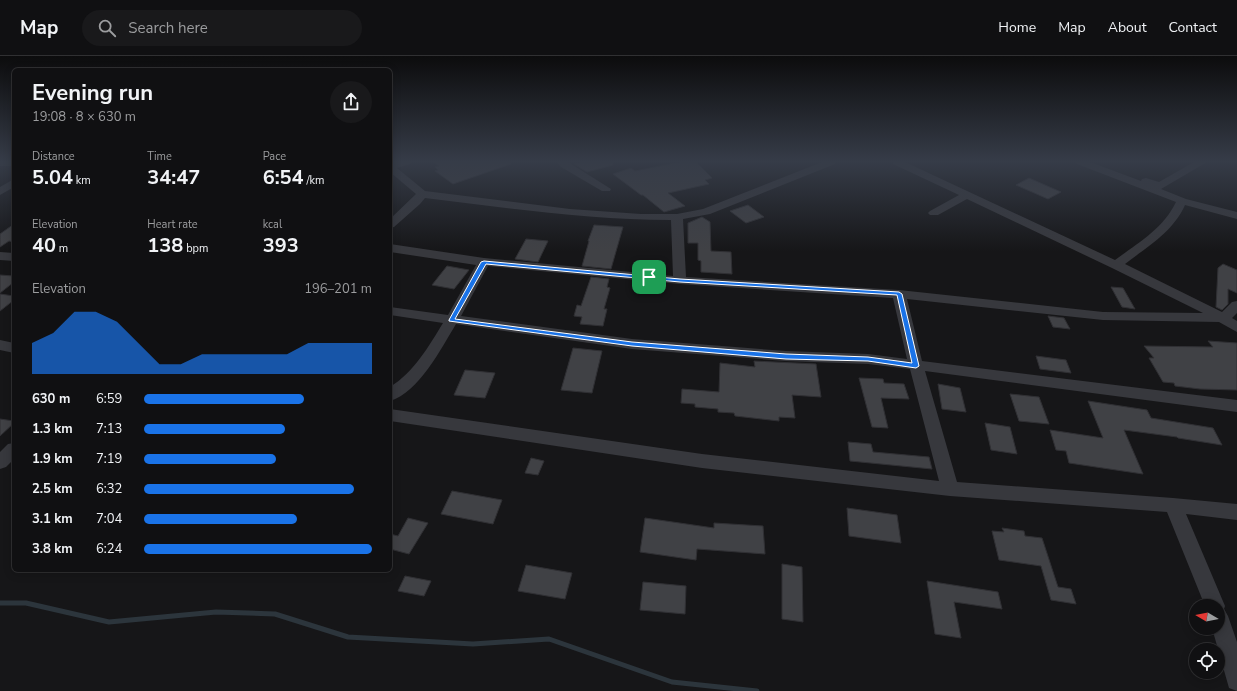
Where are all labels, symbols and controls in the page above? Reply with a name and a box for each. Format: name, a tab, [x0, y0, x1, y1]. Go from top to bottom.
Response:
search box	[82, 10, 362, 46]
text: Map	[20, 15, 58, 41]
icon: search	[96, 17, 118, 39]
text: Search here	[128, 18, 208, 38]
text: Home	[998, 18, 1036, 37]
text: Map	[1058, 18, 1086, 37]
text: About	[1108, 18, 1147, 37]
text: Contact	[1169, 18, 1217, 37]
text: Evening run	[32, 78, 153, 108]
button: share	[330, 81, 372, 123]
text: 19:08 · 8 × 630 m	[32, 108, 136, 126]
text: Distance	[32, 149, 75, 164]
text: Time	[147, 149, 172, 164]
text: Pace	[263, 149, 286, 164]
text: 5.04	[32, 164, 73, 191]
text: 34:47	[147, 164, 200, 191]
text: 6:54	[263, 164, 304, 191]
text: km	[73, 173, 91, 188]
text: /km	[304, 173, 324, 188]
text: Elevation	[32, 217, 78, 232]
text: Heart rate	[147, 217, 198, 232]
text: kcal	[263, 217, 282, 232]
text: 40	[32, 232, 56, 259]
text: 138	[147, 232, 183, 259]
text: 393	[263, 232, 299, 259]
text: m	[56, 241, 68, 256]
text: bpm	[183, 241, 208, 256]
pin	[632, 260, 666, 294]
icon: arrive	[638, 266, 660, 288]
text: Elevation	[32, 280, 86, 298]
text: 196–201 m	[304, 280, 372, 298]
text: 630 m	[32, 390, 70, 408]
text: 6:59	[96, 390, 122, 408]
text: 1.3 km	[32, 420, 73, 438]
text: 7:13	[96, 420, 122, 438]
text: 1.9 km	[32, 450, 73, 468]
text: 7:19	[96, 450, 122, 468]
text: 2.5 km	[32, 480, 73, 498]
text: 6:32	[96, 480, 122, 498]
text: 3.1 km	[32, 510, 73, 528]
text: 7:04	[96, 510, 122, 528]
text: 3.8 km	[32, 540, 73, 558]
text: 6:24	[96, 540, 122, 558]
north arrow	[1189, 599, 1225, 635]
map controls	[1189, 599, 1225, 679]
button: locate	[1189, 643, 1225, 679]

